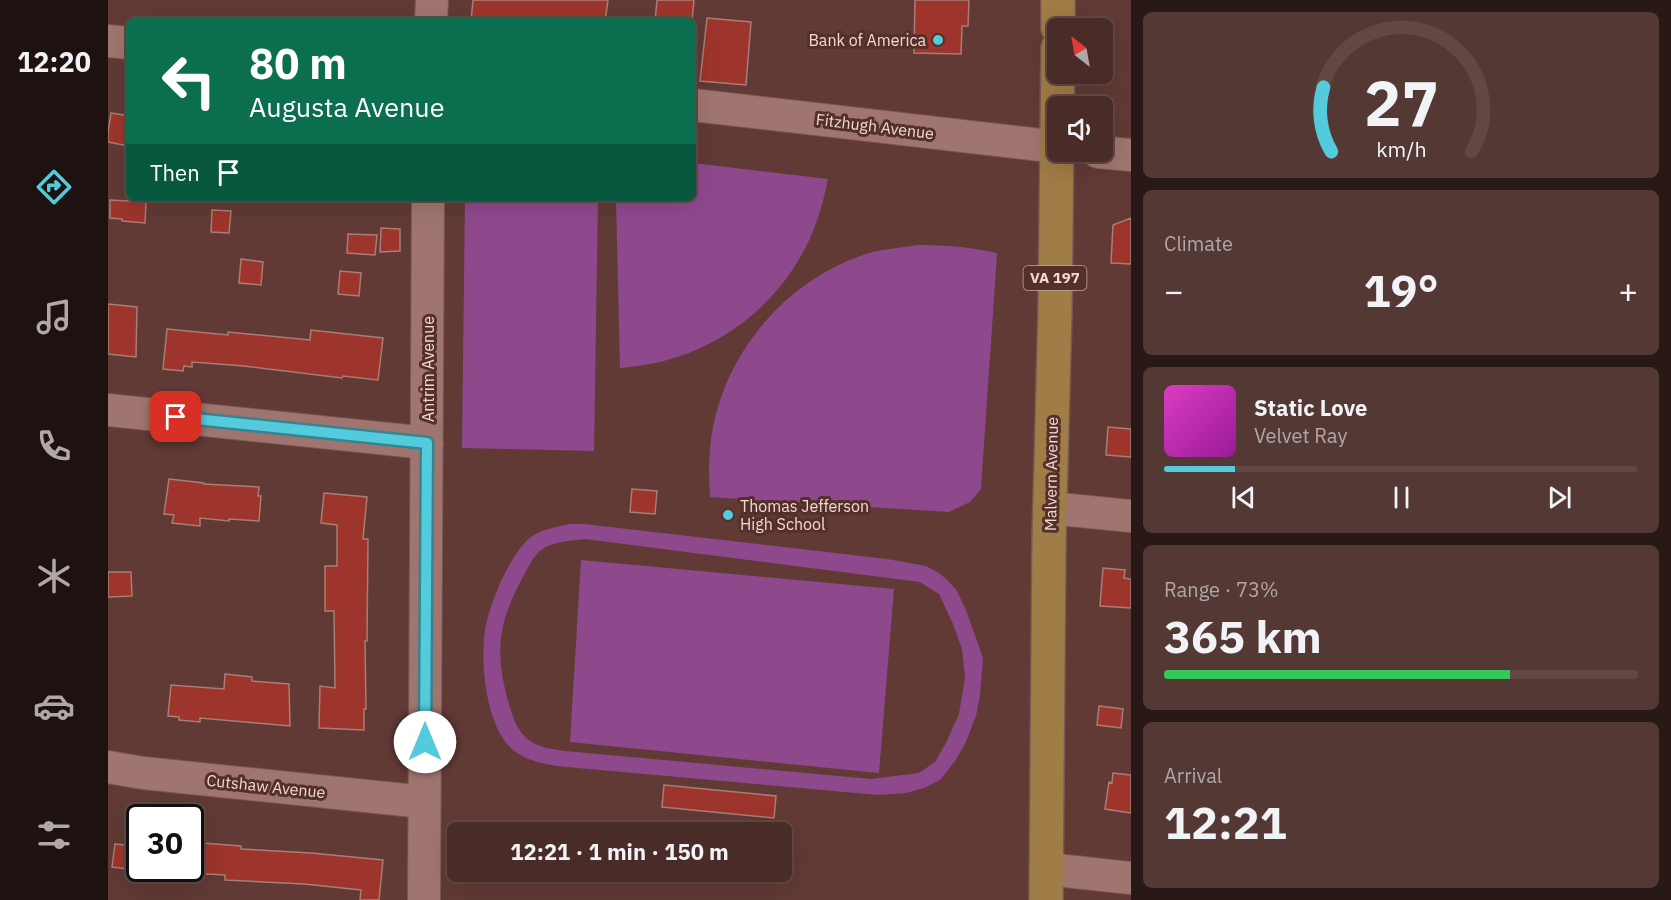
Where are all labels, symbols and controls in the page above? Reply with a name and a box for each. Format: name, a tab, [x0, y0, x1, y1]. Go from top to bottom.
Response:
north arrow	[1047, 18, 1113, 84]
map controls	[1047, 18, 1113, 162]
place label: Bank of America	[808, 30, 926, 50]
marker: Bank of America	[931, 33, 945, 47]
text: 80 m	[249, 36, 347, 91]
icon: left	[150, 42, 228, 120]
text: 12:20	[17, 44, 91, 79]
text: 27	[1364, 62, 1438, 143]
text: Augusta Avenue	[249, 89, 445, 124]
button: sound	[1047, 96, 1113, 162]
street label: Fitzhugh Avenue	[815, 109, 935, 143]
text: km/h	[1376, 135, 1426, 163]
icon: arrive	[212, 156, 245, 189]
text: Then	[150, 158, 200, 187]
icon: directions	[33, 166, 75, 208]
text: Climate	[1164, 230, 1233, 257]
text: 19°	[1363, 261, 1439, 319]
road number: VA 197	[1024, 266, 1086, 290]
text: −	[1164, 269, 1184, 312]
text: +	[1618, 269, 1638, 312]
icon: music	[33, 296, 75, 338]
street label: Antrim Avenue	[418, 316, 438, 422]
pin	[150, 391, 201, 442]
text: Static Love	[1254, 393, 1367, 422]
icon: arrive	[159, 400, 192, 433]
street label: Malvern Avenue	[1040, 416, 1062, 531]
text: Velvet Ray	[1254, 422, 1347, 449]
icon: phone	[33, 425, 75, 467]
icon: previous	[1227, 481, 1260, 514]
icon: pause	[1385, 481, 1418, 514]
icon: next	[1543, 481, 1576, 514]
place label: Thomas Jefferson High School	[740, 496, 869, 534]
marker: Thomas Jefferson High School	[721, 508, 735, 522]
icon: climate	[33, 555, 75, 597]
text: Range · 73%	[1164, 576, 1279, 603]
text: 365 km	[1164, 607, 1322, 665]
icon: car	[33, 685, 75, 727]
position arrow	[393, 710, 457, 774]
text: Arrival	[1164, 762, 1222, 789]
street label: Cutshaw Avenue	[206, 770, 327, 802]
text: 12:21	[1164, 793, 1287, 851]
speed limit sign: 30	[126, 804, 204, 882]
icon: filters	[33, 814, 75, 856]
text: 12:21 · 1 min · 150 m	[510, 837, 729, 866]

